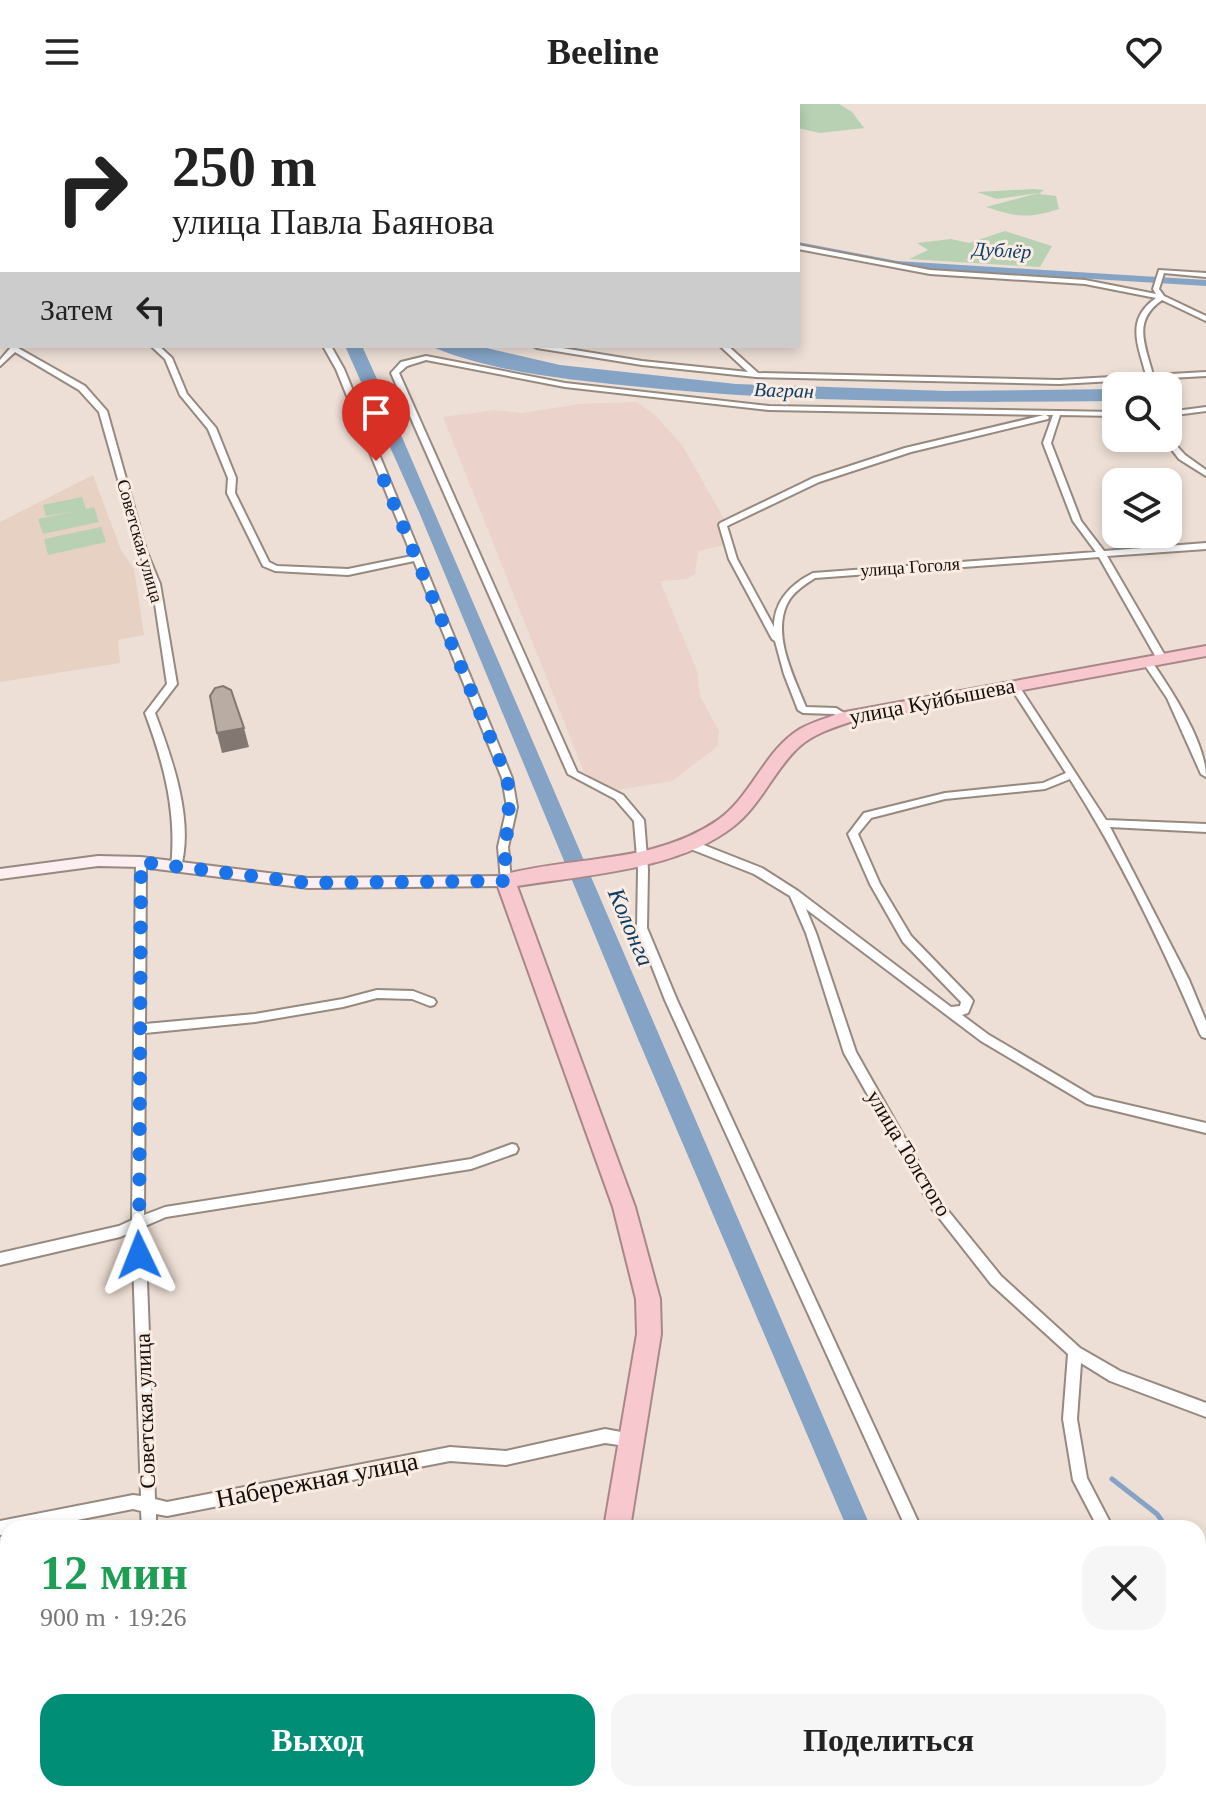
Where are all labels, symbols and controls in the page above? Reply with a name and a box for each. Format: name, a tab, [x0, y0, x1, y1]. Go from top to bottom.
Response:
icon: menu	[40, 30, 84, 74]
icon: heart	[1122, 30, 1166, 74]
text: Beeline	[547, 32, 659, 72]
icon: right	[40, 136, 144, 240]
text: 250 m	[172, 136, 317, 198]
text: улица Павла Баянова	[172, 202, 494, 242]
water label: Дублёр	[970, 237, 1032, 264]
icon: left	[129, 288, 173, 332]
text: Затем	[40, 293, 113, 326]
map controls	[1102, 372, 1182, 548]
button: search	[1102, 372, 1182, 452]
water label: Вагран	[754, 378, 814, 403]
pin	[342, 379, 410, 461]
icon: arrive	[354, 391, 398, 435]
button: layers	[1102, 468, 1182, 548]
street label: Советская улица	[113, 477, 167, 605]
street label: улица Гоголя	[860, 554, 960, 580]
street label: улица Куйбышева	[847, 673, 1017, 729]
water label: Колонга	[603, 883, 659, 970]
street label: улица Толстого	[861, 1085, 957, 1221]
position arrow	[97, 1213, 181, 1297]
street label: Советская улица	[130, 1333, 160, 1489]
street label: Набережная улица	[213, 1446, 421, 1514]
text: 12 мин	[40, 1546, 188, 1599]
button: close	[1082, 1546, 1166, 1630]
text: 900 m · 19:26	[40, 1603, 187, 1632]
button: Выход	[40, 1694, 595, 1786]
button: Поделиться	[611, 1694, 1166, 1786]

